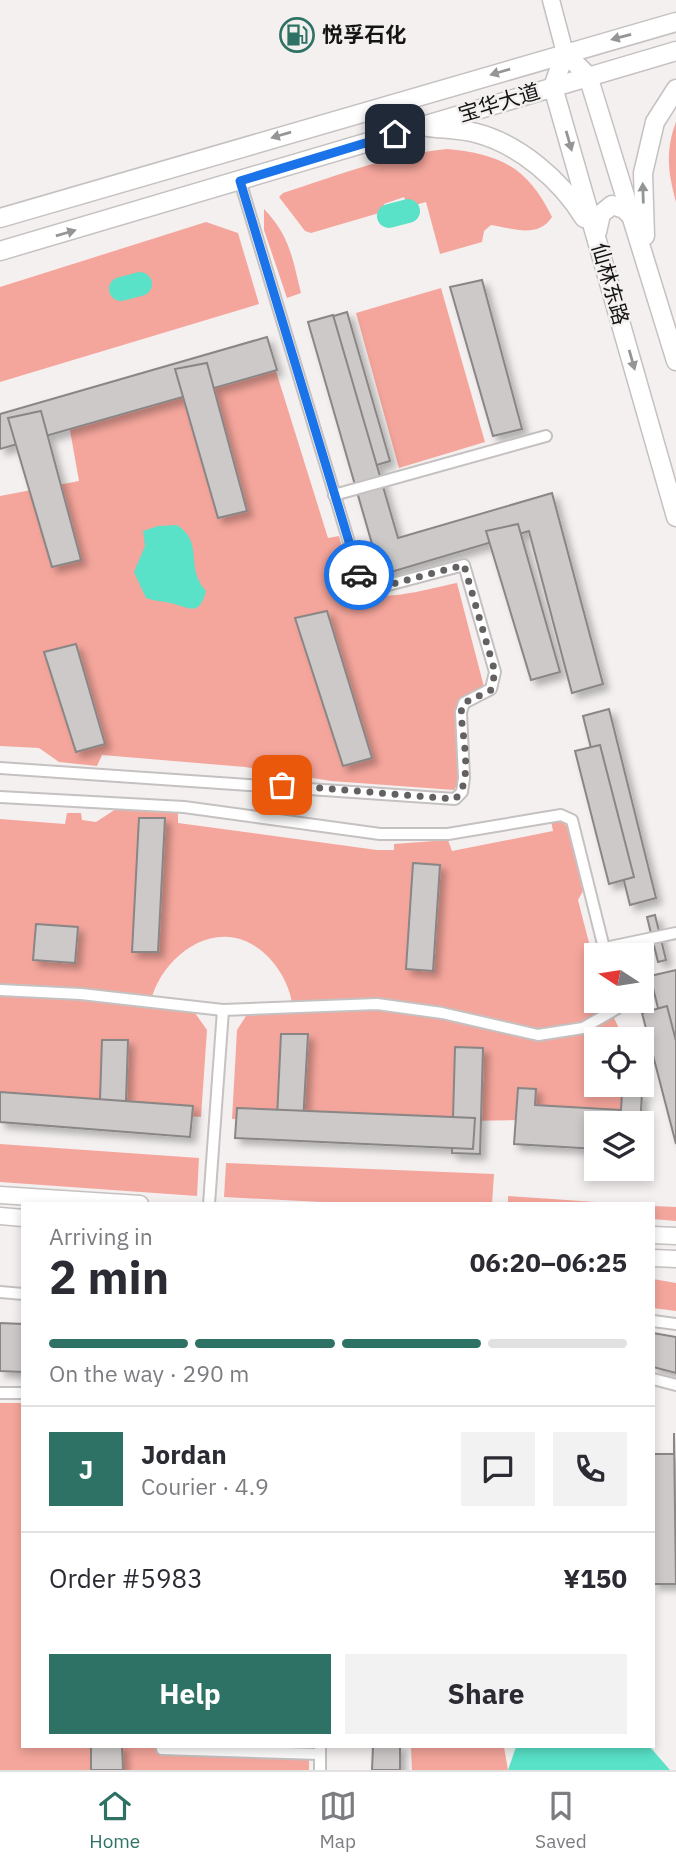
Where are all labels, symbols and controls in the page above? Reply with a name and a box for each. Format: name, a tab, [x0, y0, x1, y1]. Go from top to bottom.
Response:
fuel station icon: 悦孚石化	[278, 16, 316, 54]
place label: 悦孚石化	[322, 20, 406, 48]
one-way arrow	[609, 32, 631, 43]
one-way arrow	[489, 67, 510, 77]
street label: 宝华大道	[454, 76, 543, 128]
pin	[365, 104, 425, 164]
icon: home	[376, 115, 414, 153]
one-way arrow	[564, 130, 575, 152]
one-way arrow	[271, 131, 292, 141]
one-way arrow	[638, 181, 649, 203]
one-way arrow	[56, 227, 77, 237]
street label: 仙林东路	[586, 239, 636, 328]
one-way arrow	[627, 349, 638, 371]
courier	[324, 540, 394, 610]
icon: car	[340, 556, 378, 594]
pin	[252, 755, 312, 815]
icon: bag	[263, 766, 301, 804]
north arrow	[584, 943, 654, 1013]
map controls	[584, 943, 654, 1181]
button: locate	[584, 1027, 654, 1097]
button: layers	[584, 1111, 654, 1181]
text: Arriving in	[49, 1221, 153, 1251]
text: 06:20–06:25	[470, 1245, 627, 1279]
text: 2 min	[49, 1247, 169, 1307]
text: On the way · 290 m	[49, 1358, 249, 1388]
button: chat	[461, 1432, 535, 1506]
button: phone	[553, 1432, 627, 1506]
text: Jordan	[141, 1437, 227, 1471]
text: J	[79, 1452, 93, 1486]
text: Courier · 4.9	[141, 1471, 269, 1501]
text: Order #5983	[49, 1561, 203, 1595]
text: ¥150	[563, 1561, 627, 1595]
button: Help	[49, 1654, 331, 1734]
button: Share	[345, 1654, 627, 1734]
tab: Home	[89, 1787, 140, 1853]
tab: Map	[319, 1787, 357, 1853]
tab: Saved	[535, 1787, 587, 1853]

